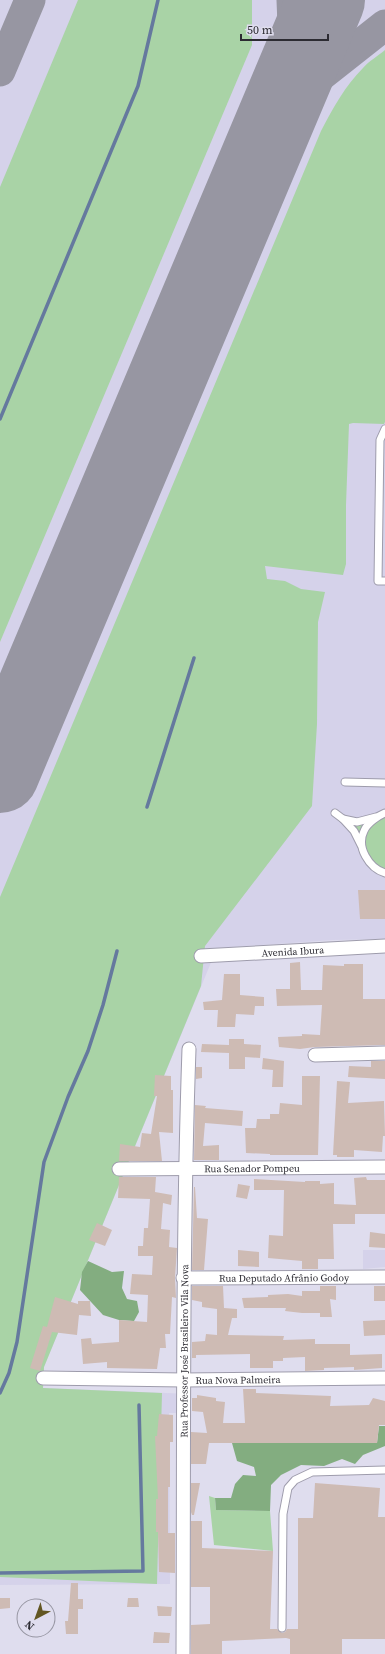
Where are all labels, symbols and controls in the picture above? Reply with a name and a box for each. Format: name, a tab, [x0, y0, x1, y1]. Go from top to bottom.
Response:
scale bar	[241, 16, 328, 42]
text: 50 m	[247, 22, 273, 38]
street label: Avenida Ibura	[261, 943, 325, 960]
street label: Rua Senador Pompeu	[204, 1162, 300, 1175]
street label: Rua Professor José Brasileiro Vila Nova	[177, 1263, 191, 1438]
street label: Rua Deputado Afrânio Godoy	[219, 1271, 350, 1285]
street label: Rua Nova Palmeira	[195, 1373, 281, 1387]
north arrow	[16, 1598, 56, 1638]
text: N	[22, 1617, 38, 1633]

